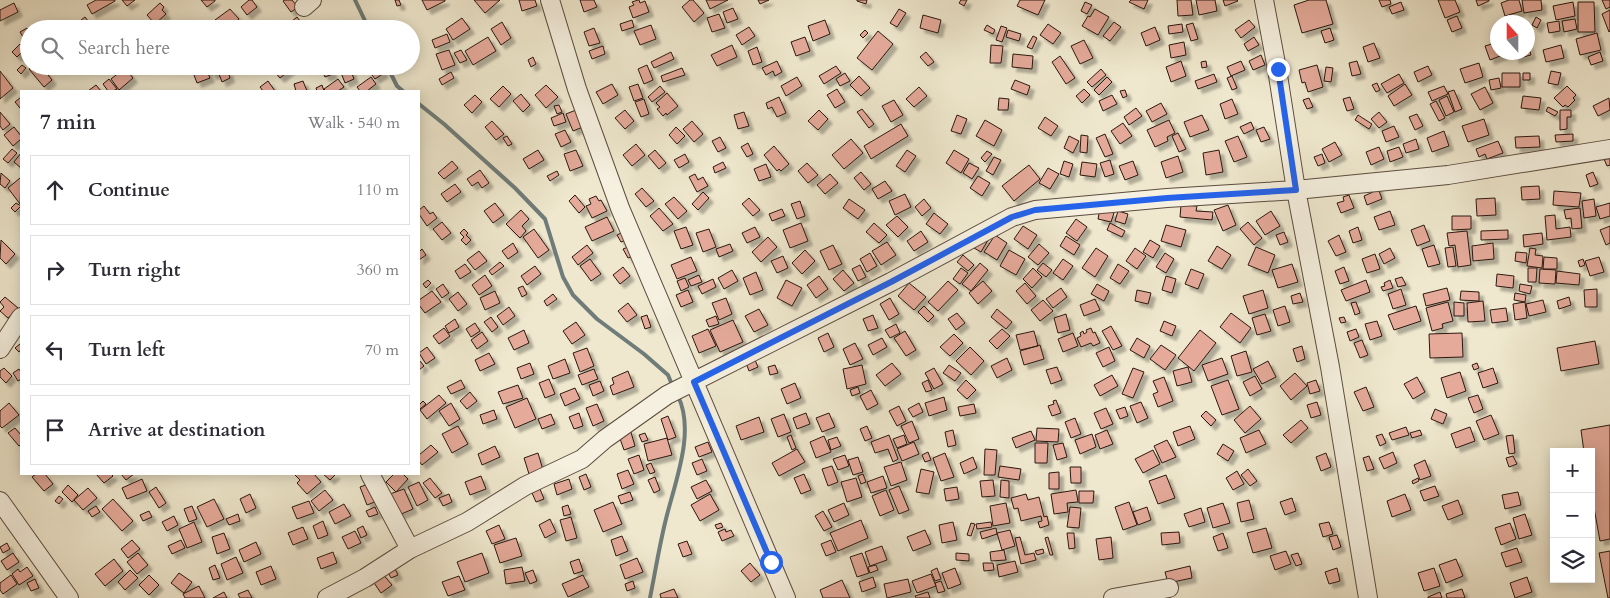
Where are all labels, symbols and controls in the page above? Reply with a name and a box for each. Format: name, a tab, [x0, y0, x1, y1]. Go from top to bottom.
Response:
north arrow	[1490, 15, 1535, 60]
search box	[20, 20, 420, 75]
icon: search	[38, 34, 66, 62]
text: Search here	[78, 35, 170, 61]
route end	[1267, 58, 1290, 81]
text: 7 min	[40, 108, 96, 137]
text: Walk · 540 m	[308, 112, 400, 134]
icon: ahead	[41, 176, 69, 204]
text: Continue	[88, 177, 170, 203]
text: 110 m	[357, 179, 399, 201]
icon: right	[41, 256, 69, 284]
text: Turn right	[88, 257, 180, 283]
text: 360 m	[357, 259, 399, 281]
icon: left	[41, 336, 69, 364]
text: Turn left	[88, 337, 165, 363]
text: 70 m	[365, 339, 399, 361]
icon: arrive	[41, 416, 69, 444]
text: Arrive at destination	[88, 417, 265, 443]
map controls	[1550, 448, 1595, 583]
button: +	[1550, 448, 1595, 493]
button: −	[1550, 493, 1595, 538]
button: layers	[1550, 538, 1595, 583]
route start	[760, 551, 783, 574]

